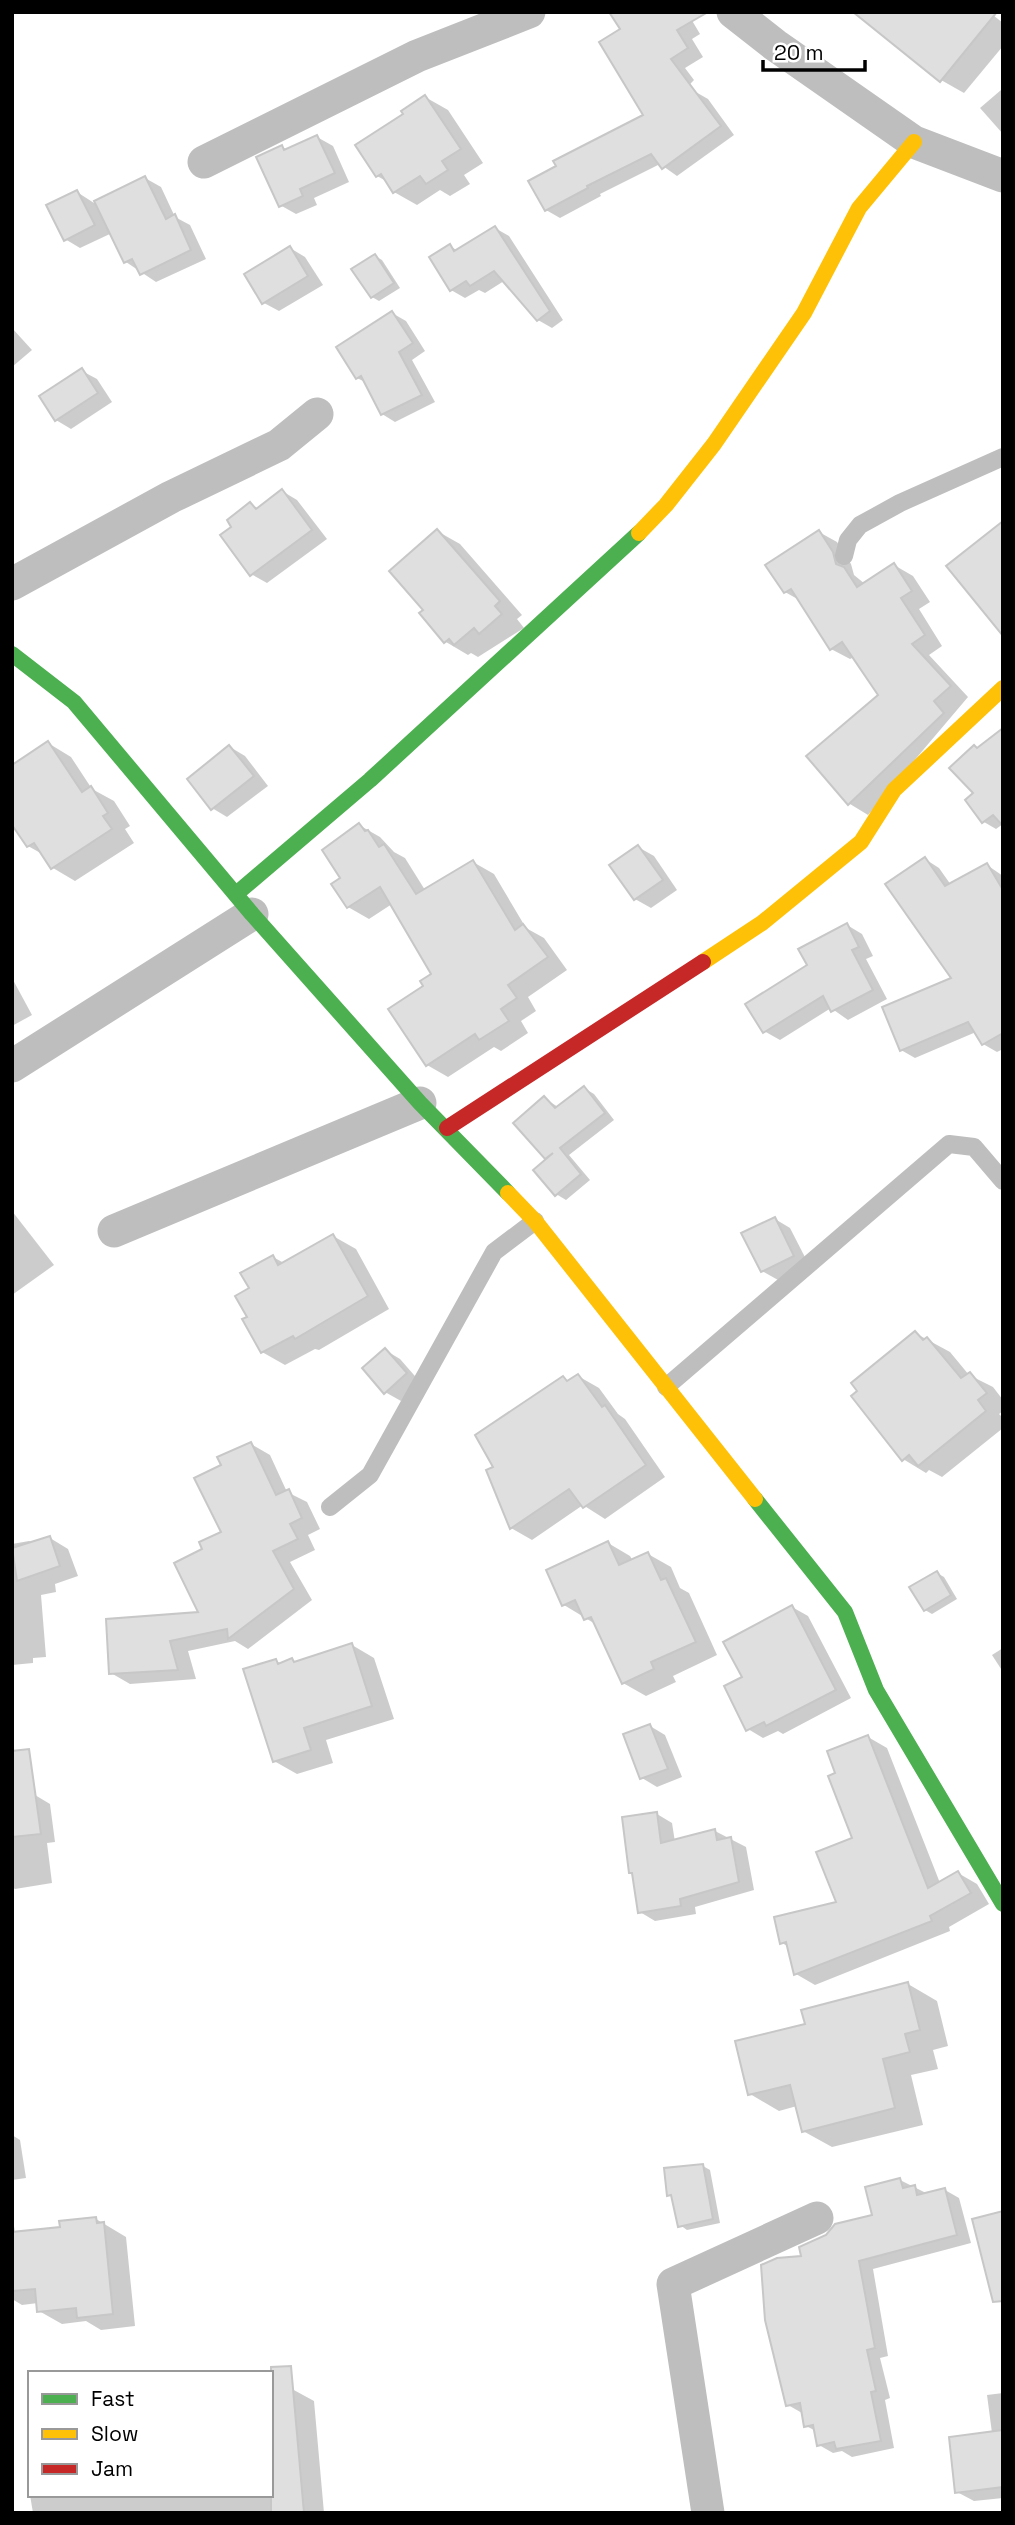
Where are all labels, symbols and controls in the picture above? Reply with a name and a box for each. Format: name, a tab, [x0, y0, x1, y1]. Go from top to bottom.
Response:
scale bar	[763, 28, 864, 72]
text: 20 m	[774, 39, 824, 66]
legend	[28, 2371, 273, 2497]
text: Fast	[91, 2385, 135, 2412]
text: Slow	[91, 2420, 139, 2447]
text: Jam	[91, 2455, 133, 2482]

